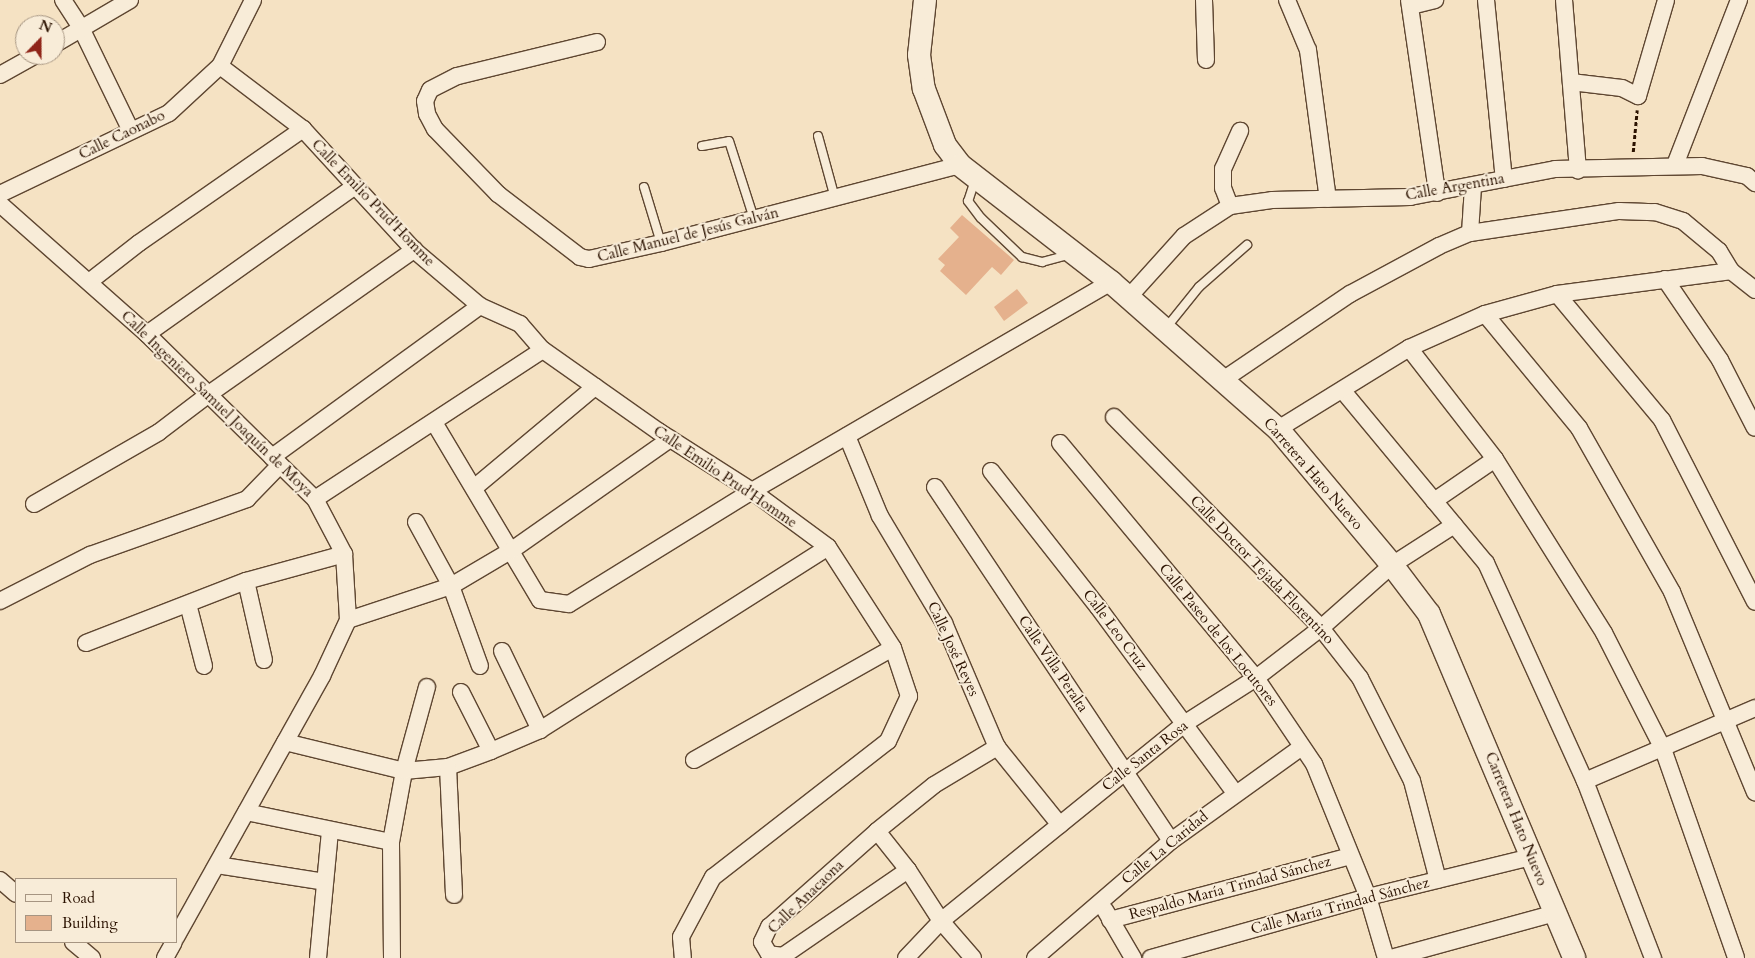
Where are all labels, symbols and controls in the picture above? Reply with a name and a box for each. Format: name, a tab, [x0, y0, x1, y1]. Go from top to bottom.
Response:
north arrow	[15, 15, 65, 65]
text: N	[36, 15, 55, 38]
street label: Calle Caonabo	[76, 106, 168, 164]
street label: Calle Emilio Prud'Homme	[308, 136, 438, 270]
street label: Calle Argentina	[1404, 169, 1506, 205]
street label: Calle Manuel de Jesús Galván	[595, 204, 781, 266]
street label: Calle Ingeniero Samuel Joaquín de Moya	[117, 307, 317, 501]
street label: Carretera Hato Nuevo	[1259, 414, 1367, 534]
street label: Calle Emilio Prud'Homme	[650, 422, 800, 532]
street label: Calle Doctor Tejada Florentino	[1186, 492, 1338, 648]
street label: Calle Paseo de los Locutores	[1155, 560, 1281, 710]
street label: Calle Leo Cruz	[1079, 586, 1151, 674]
street label: Calle José Reyes	[923, 599, 983, 699]
street label: Calle Villa Peralta	[1014, 612, 1092, 716]
street label: Calle Santa Rosa	[1098, 717, 1192, 795]
street label: Carretera Hato Nuevo	[1481, 749, 1551, 889]
street label: Calle La Caridad	[1118, 808, 1212, 888]
street label: Respaldo María Trindad Sánchez	[1127, 852, 1333, 924]
street label: Calle Anacaona	[764, 856, 848, 938]
street label: Calle María Trindad Sánchez	[1249, 873, 1431, 939]
legend	[15, 878, 178, 943]
text: Road	[62, 888, 95, 908]
text: Building	[62, 913, 118, 933]

